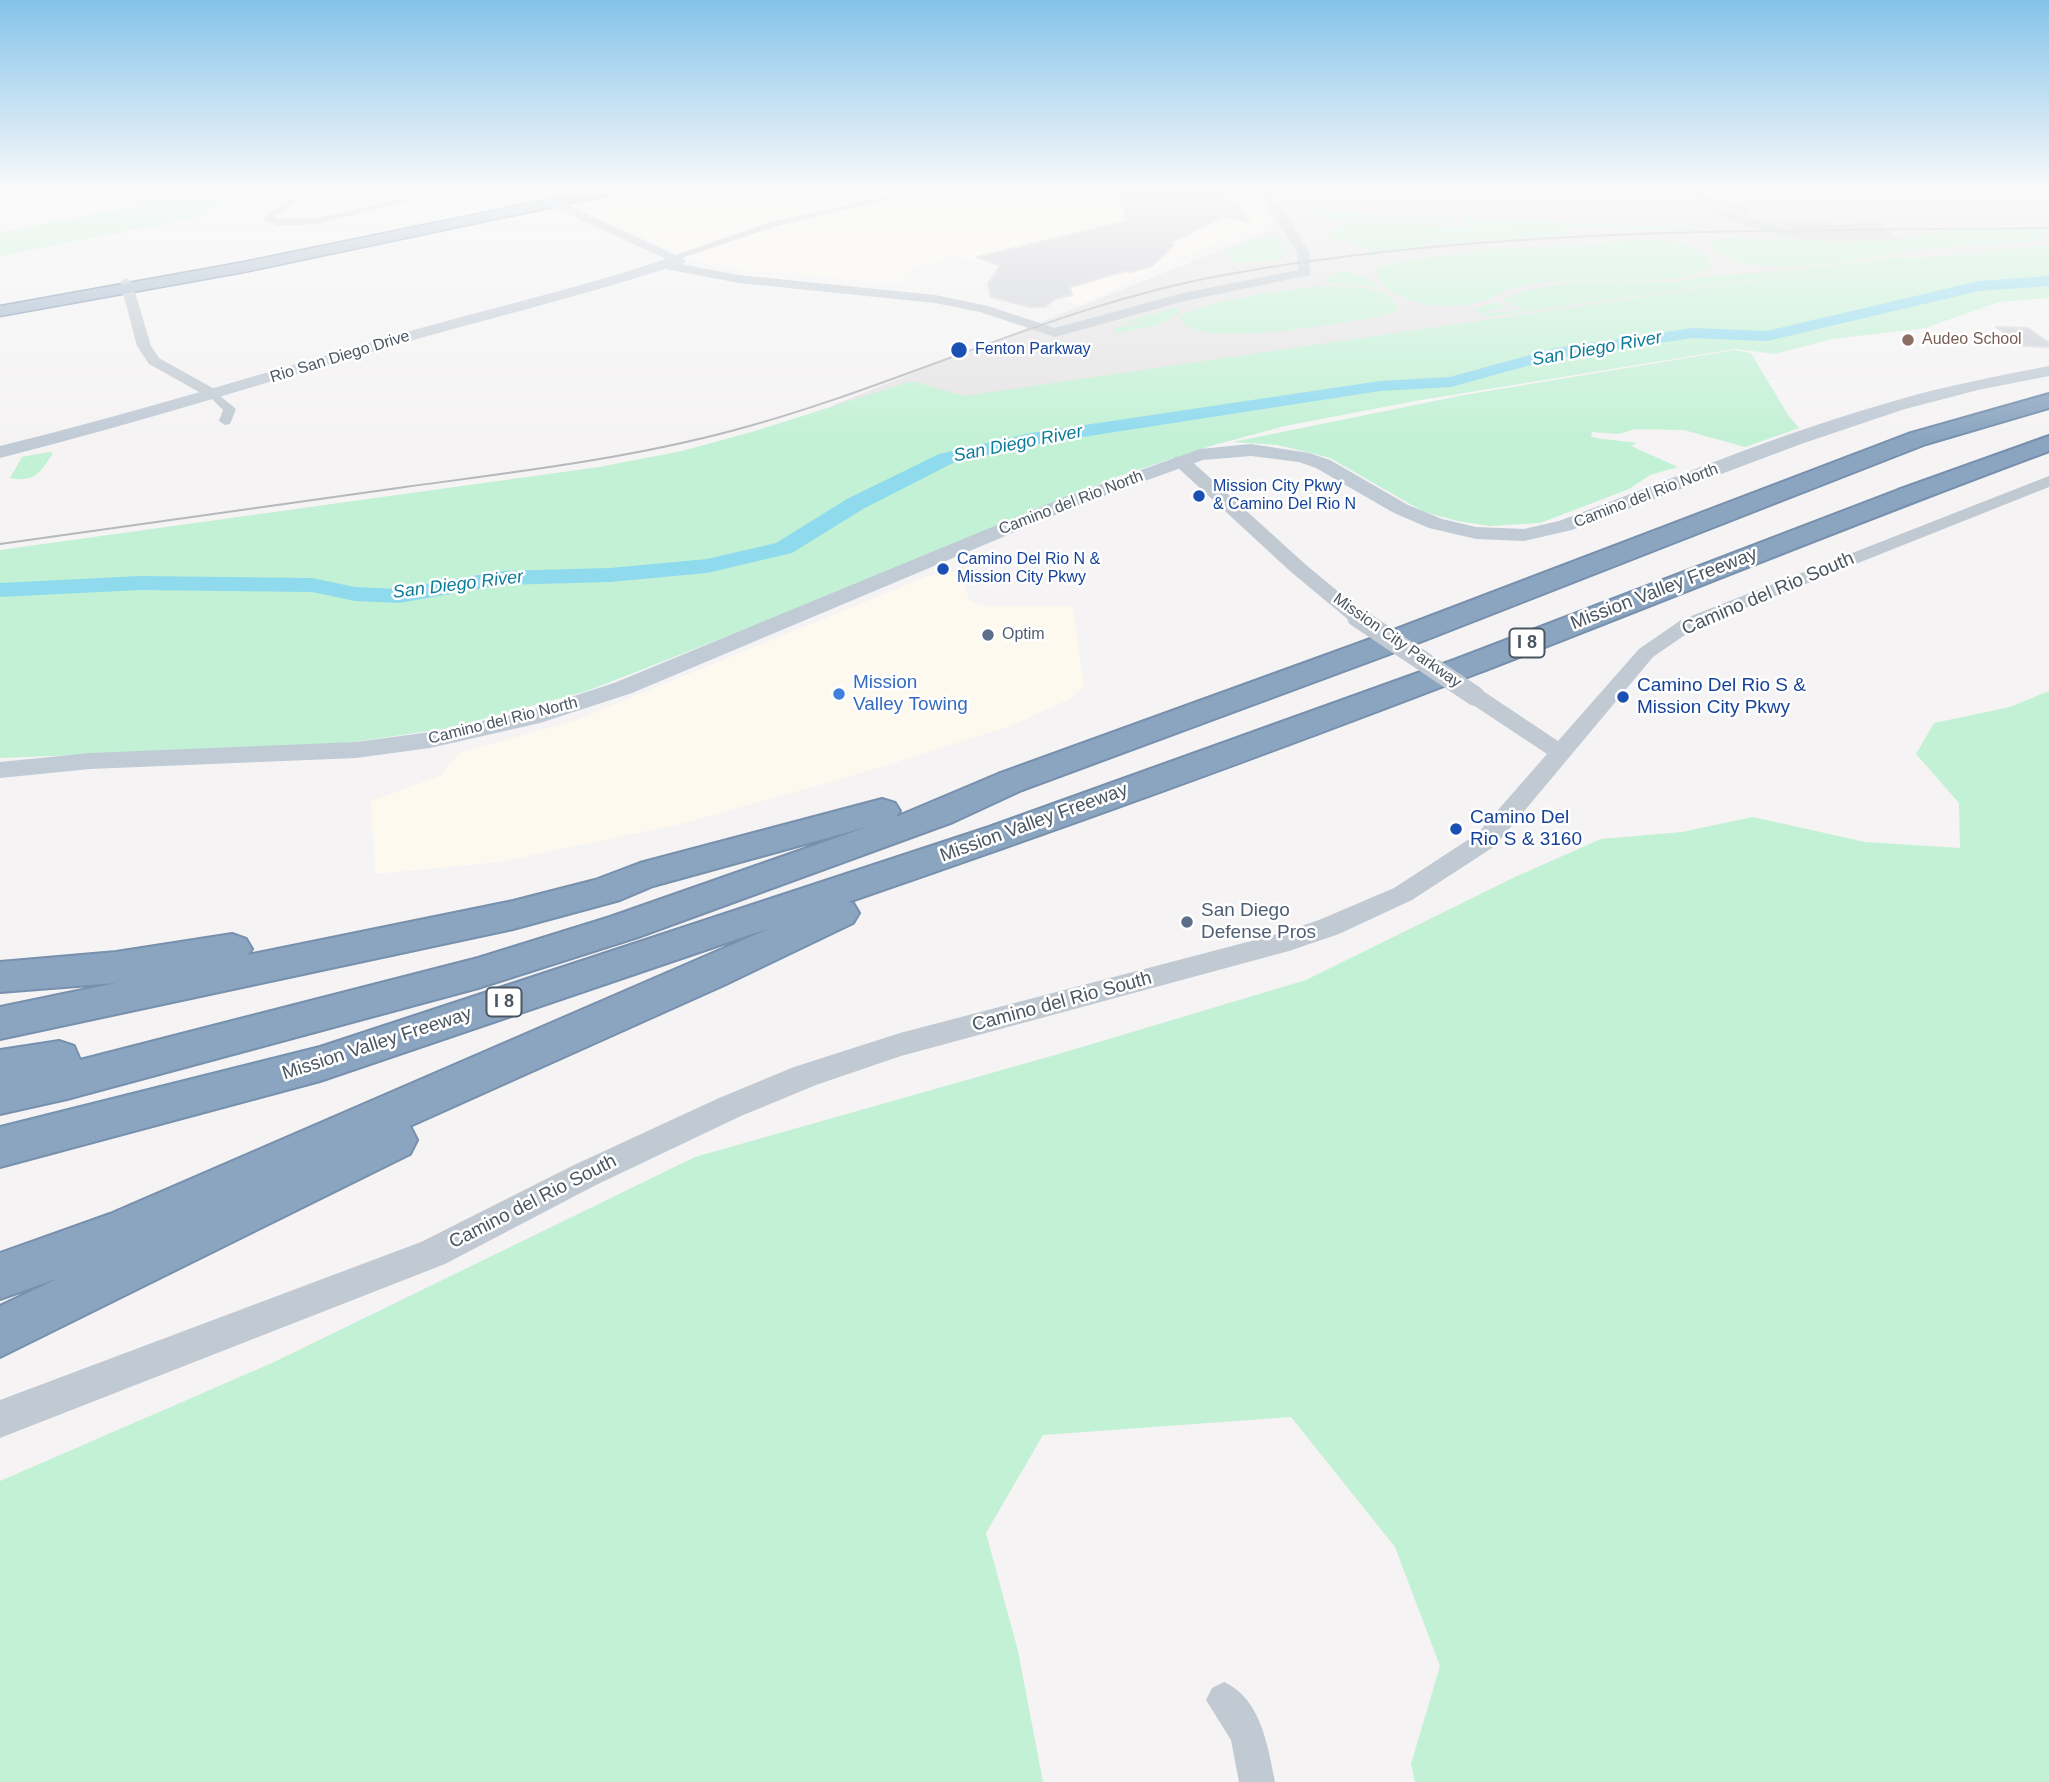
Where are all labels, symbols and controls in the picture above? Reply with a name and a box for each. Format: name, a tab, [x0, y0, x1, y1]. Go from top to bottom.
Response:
street label: Rio San Diego Drive	[268, 327, 412, 387]
water label: San Diego River	[1531, 327, 1663, 371]
place label: Audeo School	[1922, 330, 2022, 350]
marker: Audeo School	[1900, 332, 1916, 348]
marker: Fenton Parkway	[949, 340, 969, 360]
place label: Fenton Parkway	[975, 340, 1091, 360]
water label: San Diego River	[952, 421, 1084, 467]
street label: Camino del Rio North	[1571, 460, 1721, 532]
street label: Camino del Rio North	[996, 467, 1146, 539]
place label: Mission City Pkwy & Camino Del Rio N	[1213, 477, 1356, 515]
marker: Mission City Pkwy & Camino Del Rio N	[1191, 488, 1207, 504]
street label: Mission Valley Freeway	[1567, 543, 1761, 635]
street label: Camino del Rio South	[1678, 547, 1858, 641]
place label: Camino Del Rio N & Mission City Pkwy	[957, 550, 1100, 588]
marker: Camino Del Rio N & Mission City Pkwy	[935, 561, 951, 577]
water label: San Diego River	[392, 566, 524, 604]
street label: Mission City Parkway	[1329, 590, 1465, 692]
place label: Optim	[1002, 625, 1045, 645]
marker: Optim	[980, 627, 996, 643]
road number: I 8	[1510, 628, 1544, 658]
place label: Mission Valley Towing	[853, 672, 968, 716]
place label: Camino Del Rio S & Mission City Pkwy	[1637, 675, 1806, 719]
marker: Mission Valley Towing	[831, 686, 847, 702]
marker: Camino Del Rio S & Mission City Pkwy	[1615, 689, 1631, 705]
street label: Camino del Rio North	[426, 693, 580, 749]
street label: Mission Valley Freeway	[937, 778, 1131, 868]
place label: Camino Del Rio S & 3160	[1470, 807, 1582, 851]
marker: Camino Del Rio S & 3160	[1448, 821, 1464, 837]
place label: San Diego Defense Pros	[1201, 900, 1316, 944]
marker: San Diego Defense Pros	[1179, 914, 1195, 930]
street label: Camino del Rio South	[970, 967, 1154, 1037]
road number: I 8	[486, 987, 522, 1016]
street label: Mission Valley Freeway	[279, 1003, 475, 1085]
street label: Camino del Rio South	[445, 1150, 621, 1254]

